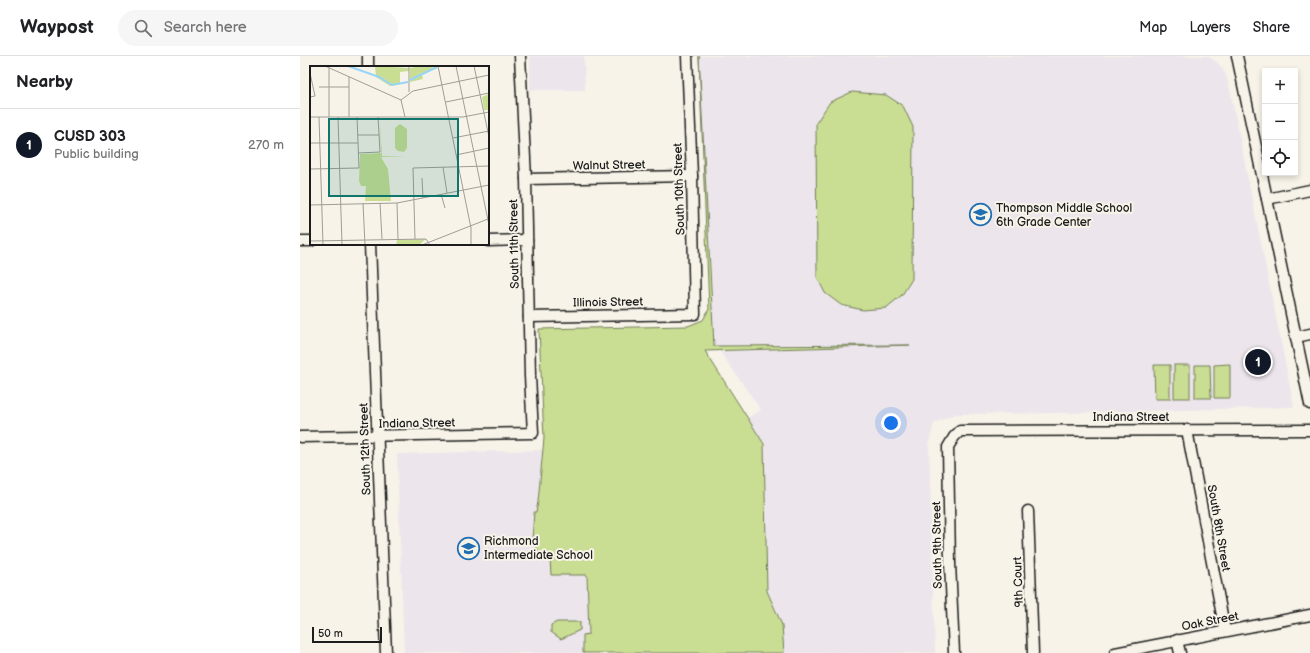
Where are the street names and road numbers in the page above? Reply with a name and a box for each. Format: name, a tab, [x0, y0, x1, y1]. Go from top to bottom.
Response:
street label: South 10th Street	[670, 142, 689, 235]
street label: Walnut Street	[573, 157, 646, 174]
street label: South 11th Street	[506, 199, 523, 289]
street label: Illinois Street	[573, 294, 644, 311]
street label: South 12th Street	[356, 402, 375, 495]
street label: Indiana Street	[1093, 410, 1170, 425]
street label: Indiana Street	[379, 415, 456, 432]
street label: South 8th Street	[1204, 484, 1234, 573]
street label: South 9th Street	[929, 501, 946, 589]
street label: 9th Court	[1010, 556, 1027, 608]
street label: Oak Street	[1180, 609, 1240, 634]

